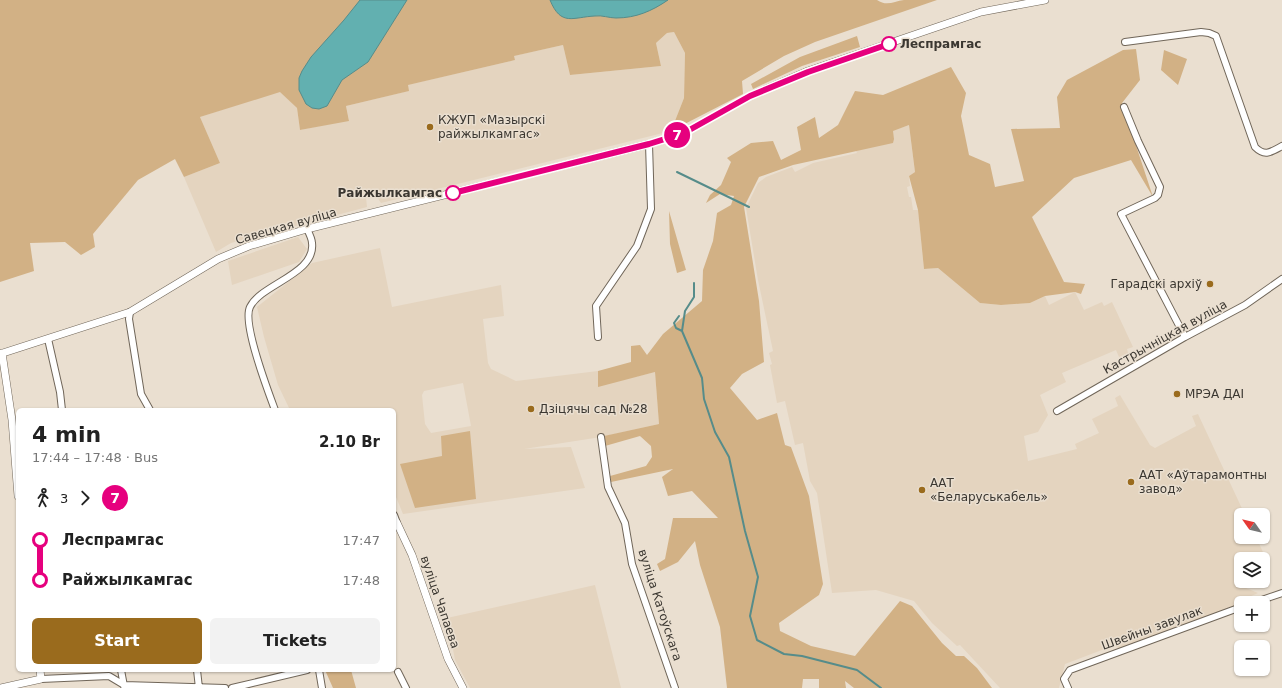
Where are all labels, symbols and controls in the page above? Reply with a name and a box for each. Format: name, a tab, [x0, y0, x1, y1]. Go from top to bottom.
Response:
marker: Леспрамгас	[881, 36, 897, 52]
place label: Леспрамгас	[900, 37, 982, 51]
place label: КЖУП «Мазырскі райжылкамгас»	[438, 113, 545, 141]
marker: КЖУП «Мазырскі райжылкамгас»	[425, 122, 435, 132]
line badge: 7	[664, 122, 690, 148]
text: 7	[672, 127, 682, 143]
marker: Райжылкамгас	[445, 185, 461, 201]
place label: Райжылкамгас	[338, 186, 442, 200]
street label: Савецкая вуліца	[234, 205, 338, 247]
place label: Гарадскі архіў	[1111, 277, 1202, 291]
marker: Гарадскі архіў	[1205, 279, 1215, 289]
street label: Кастрычніцкая вуліца	[1101, 297, 1229, 377]
place label: МРЭА ДАІ	[1185, 387, 1244, 401]
marker: МРЭА ДАІ	[1172, 389, 1182, 399]
place label: Дзіцячы сад №28	[539, 402, 648, 416]
marker: Дзіцячы сад №28	[526, 404, 536, 414]
text: 4 min	[32, 422, 101, 447]
text: 2.10 Br	[319, 433, 380, 451]
text: 17:44 – 17:48 · Bus	[32, 450, 158, 465]
place label: ААТ «Аўтарамонтны завод»	[1139, 468, 1267, 496]
place label: ААТ «Беларуськабель»	[930, 476, 1048, 504]
marker: ААТ «Аўтарамонтны завод»	[1126, 477, 1136, 487]
marker: ААТ «Беларуськабель»	[917, 485, 927, 495]
icon: walk	[32, 487, 54, 509]
icon: forward	[74, 487, 96, 509]
text: 7	[110, 490, 120, 506]
text: 3	[60, 491, 68, 506]
north arrow	[1234, 508, 1270, 544]
map controls	[1234, 508, 1270, 676]
text: Леспрамгас	[62, 531, 164, 549]
text: 17:47	[343, 533, 380, 548]
street label: вуліца Катоўскага	[635, 547, 685, 663]
button: layers	[1234, 552, 1270, 588]
street label: вуліца Чапаева	[418, 554, 462, 650]
text: Райжылкамгас	[62, 571, 193, 589]
text: 17:48	[343, 573, 380, 588]
button: +	[1234, 596, 1270, 632]
street label: Швейны завулак	[1100, 603, 1204, 653]
button: Start	[32, 618, 202, 664]
button: Tickets	[210, 618, 380, 664]
button: −	[1234, 640, 1270, 676]

